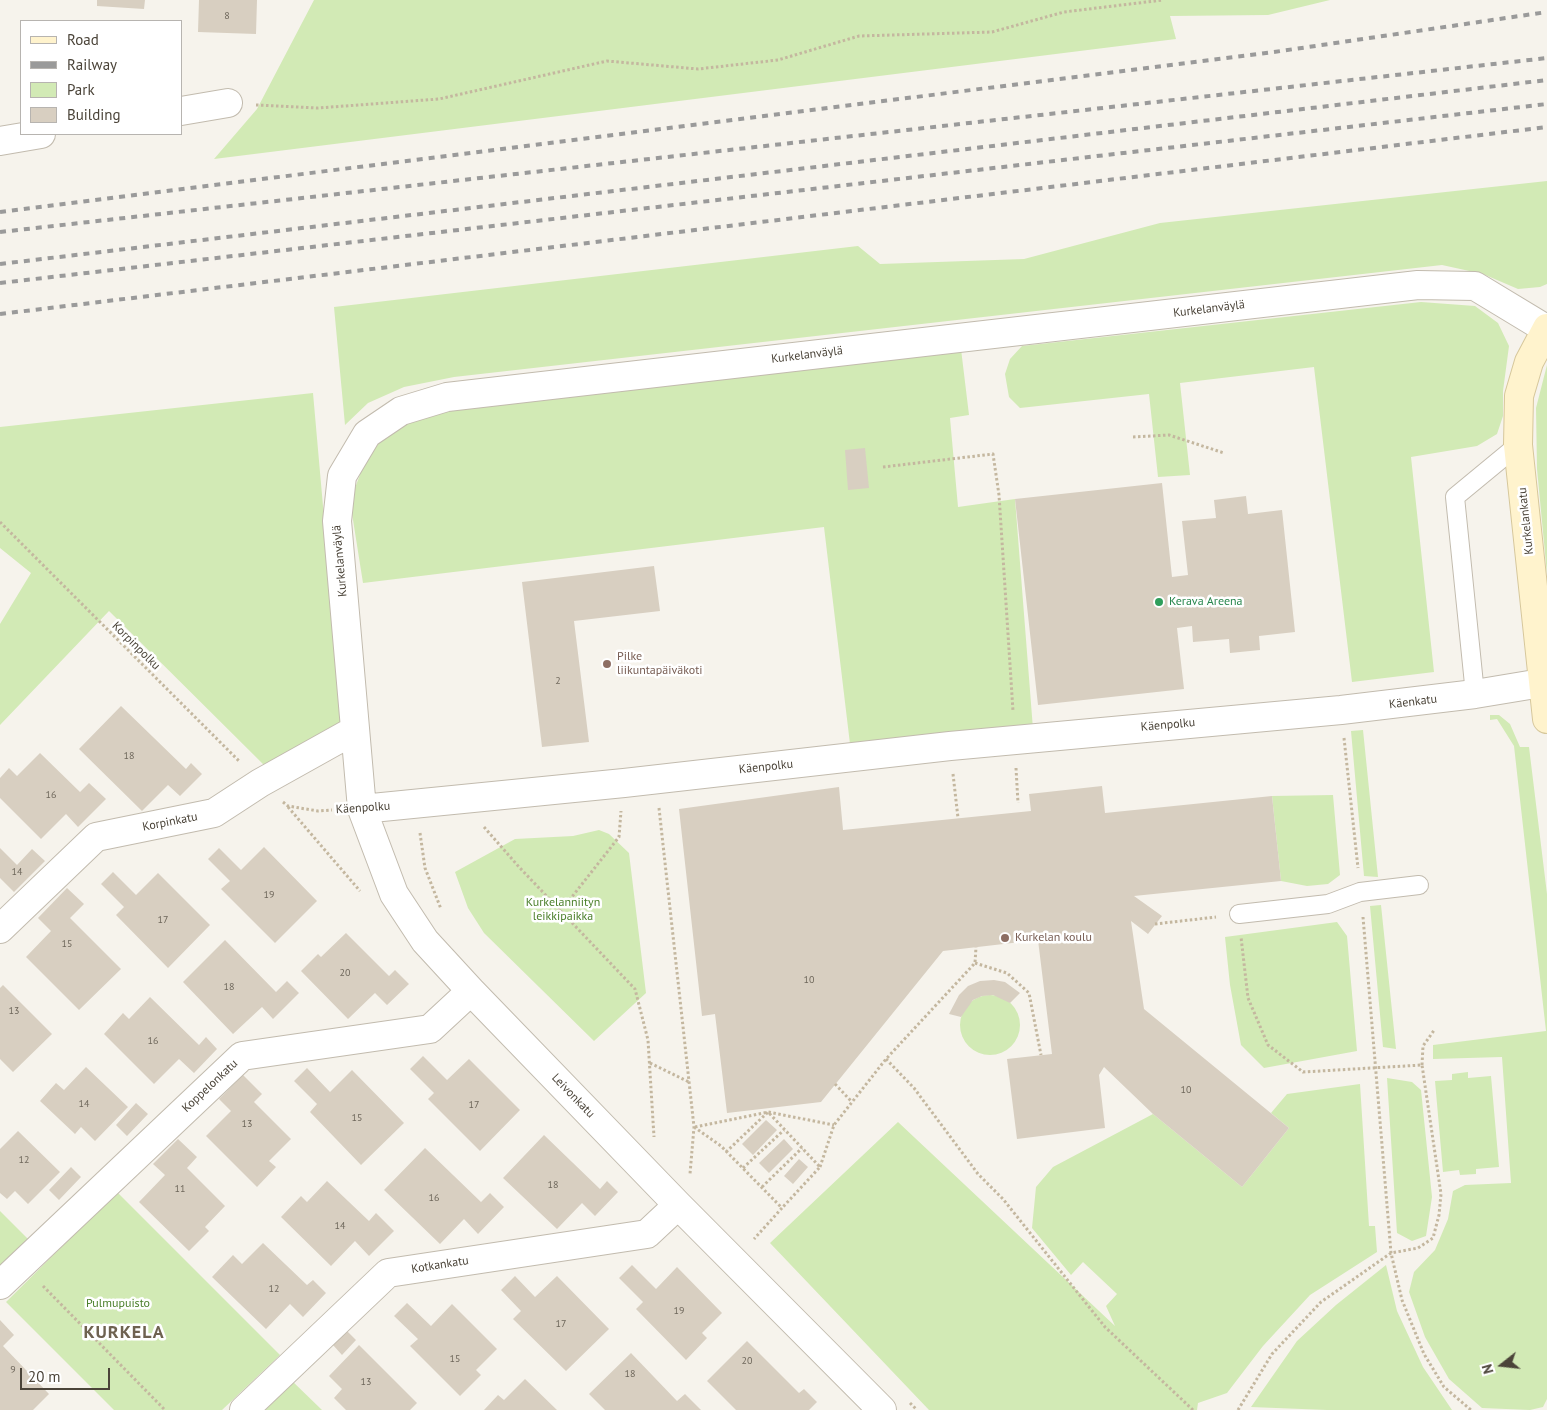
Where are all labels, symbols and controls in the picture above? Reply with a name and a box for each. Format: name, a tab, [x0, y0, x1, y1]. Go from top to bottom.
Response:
house number: 8	[224, 10, 230, 22]
legend	[20, 20, 182, 135]
text: Road	[67, 30, 99, 49]
text: Railway	[67, 55, 117, 74]
text: Park	[67, 80, 95, 99]
text: Building	[67, 105, 121, 124]
street label: Kurkelanväylä	[1172, 297, 1246, 321]
street label: Kurkelanväylä	[770, 343, 844, 367]
street label: Kurkelankatu	[1515, 487, 1537, 555]
street label: Kurkelanväylä	[330, 524, 350, 598]
place label: Kerava Areena	[1169, 595, 1242, 609]
marker: Kerava Areena	[1153, 596, 1165, 608]
street label: Korpinpolku	[109, 619, 163, 673]
place label: Pilke liikuntapäiväkoti	[617, 650, 702, 678]
marker: Pilke liikuntapäiväkoti	[601, 658, 613, 670]
house number: 2	[555, 675, 561, 687]
street label: Käenkatu	[1388, 692, 1438, 712]
street label: Käenpolku	[1140, 715, 1196, 735]
house number: 18	[124, 750, 134, 762]
street label: Käenpolku	[738, 757, 794, 777]
house number: 16	[46, 789, 56, 801]
street label: Käenpolku	[335, 799, 391, 817]
street label: Korpinkatu	[141, 810, 199, 834]
house number: 14	[12, 866, 22, 878]
house number: 19	[264, 889, 274, 901]
park label: Kurkelanniityn leikkipaikka	[526, 896, 600, 924]
house number: 17	[158, 914, 168, 926]
place label: Kurkelan koulu	[1015, 931, 1092, 945]
marker: Kurkelan koulu	[999, 932, 1011, 944]
house number: 15	[62, 938, 72, 950]
house number: 20	[340, 967, 350, 979]
house number: 10	[804, 974, 814, 986]
house number: 18	[224, 981, 234, 993]
house number: 13	[9, 1005, 19, 1017]
house number: 16	[148, 1035, 158, 1047]
street label: Koppelonkatu	[179, 1057, 241, 1115]
street label: Leivonkatu	[548, 1071, 598, 1121]
house number: 10	[1181, 1084, 1191, 1096]
house number: 14	[79, 1098, 89, 1110]
house number: 17	[469, 1099, 479, 1111]
house number: 15	[352, 1112, 362, 1124]
house number: 13	[242, 1118, 252, 1130]
house number: 12	[19, 1154, 29, 1166]
house number: 18	[548, 1179, 558, 1191]
house number: 11	[175, 1183, 185, 1195]
house number: 16	[429, 1192, 439, 1204]
house number: 14	[335, 1220, 345, 1232]
street label: Kotkankatu	[410, 1253, 470, 1277]
house number: 12	[269, 1283, 279, 1295]
park label: Pulmupuisto	[86, 1297, 150, 1311]
house number: 19	[674, 1305, 684, 1317]
house number: 17	[556, 1318, 566, 1330]
district label: KURKELA	[83, 1322, 165, 1344]
north arrow	[1477, 1340, 1527, 1390]
house number: 15	[450, 1353, 460, 1365]
house number: 20	[742, 1355, 752, 1367]
scale bar	[22, 1358, 112, 1390]
text: N	[1478, 1362, 1498, 1376]
house number: 9	[10, 1364, 16, 1376]
text: 20 m	[28, 1367, 61, 1386]
house number: 18	[625, 1368, 635, 1380]
house number: 13	[361, 1376, 371, 1388]

